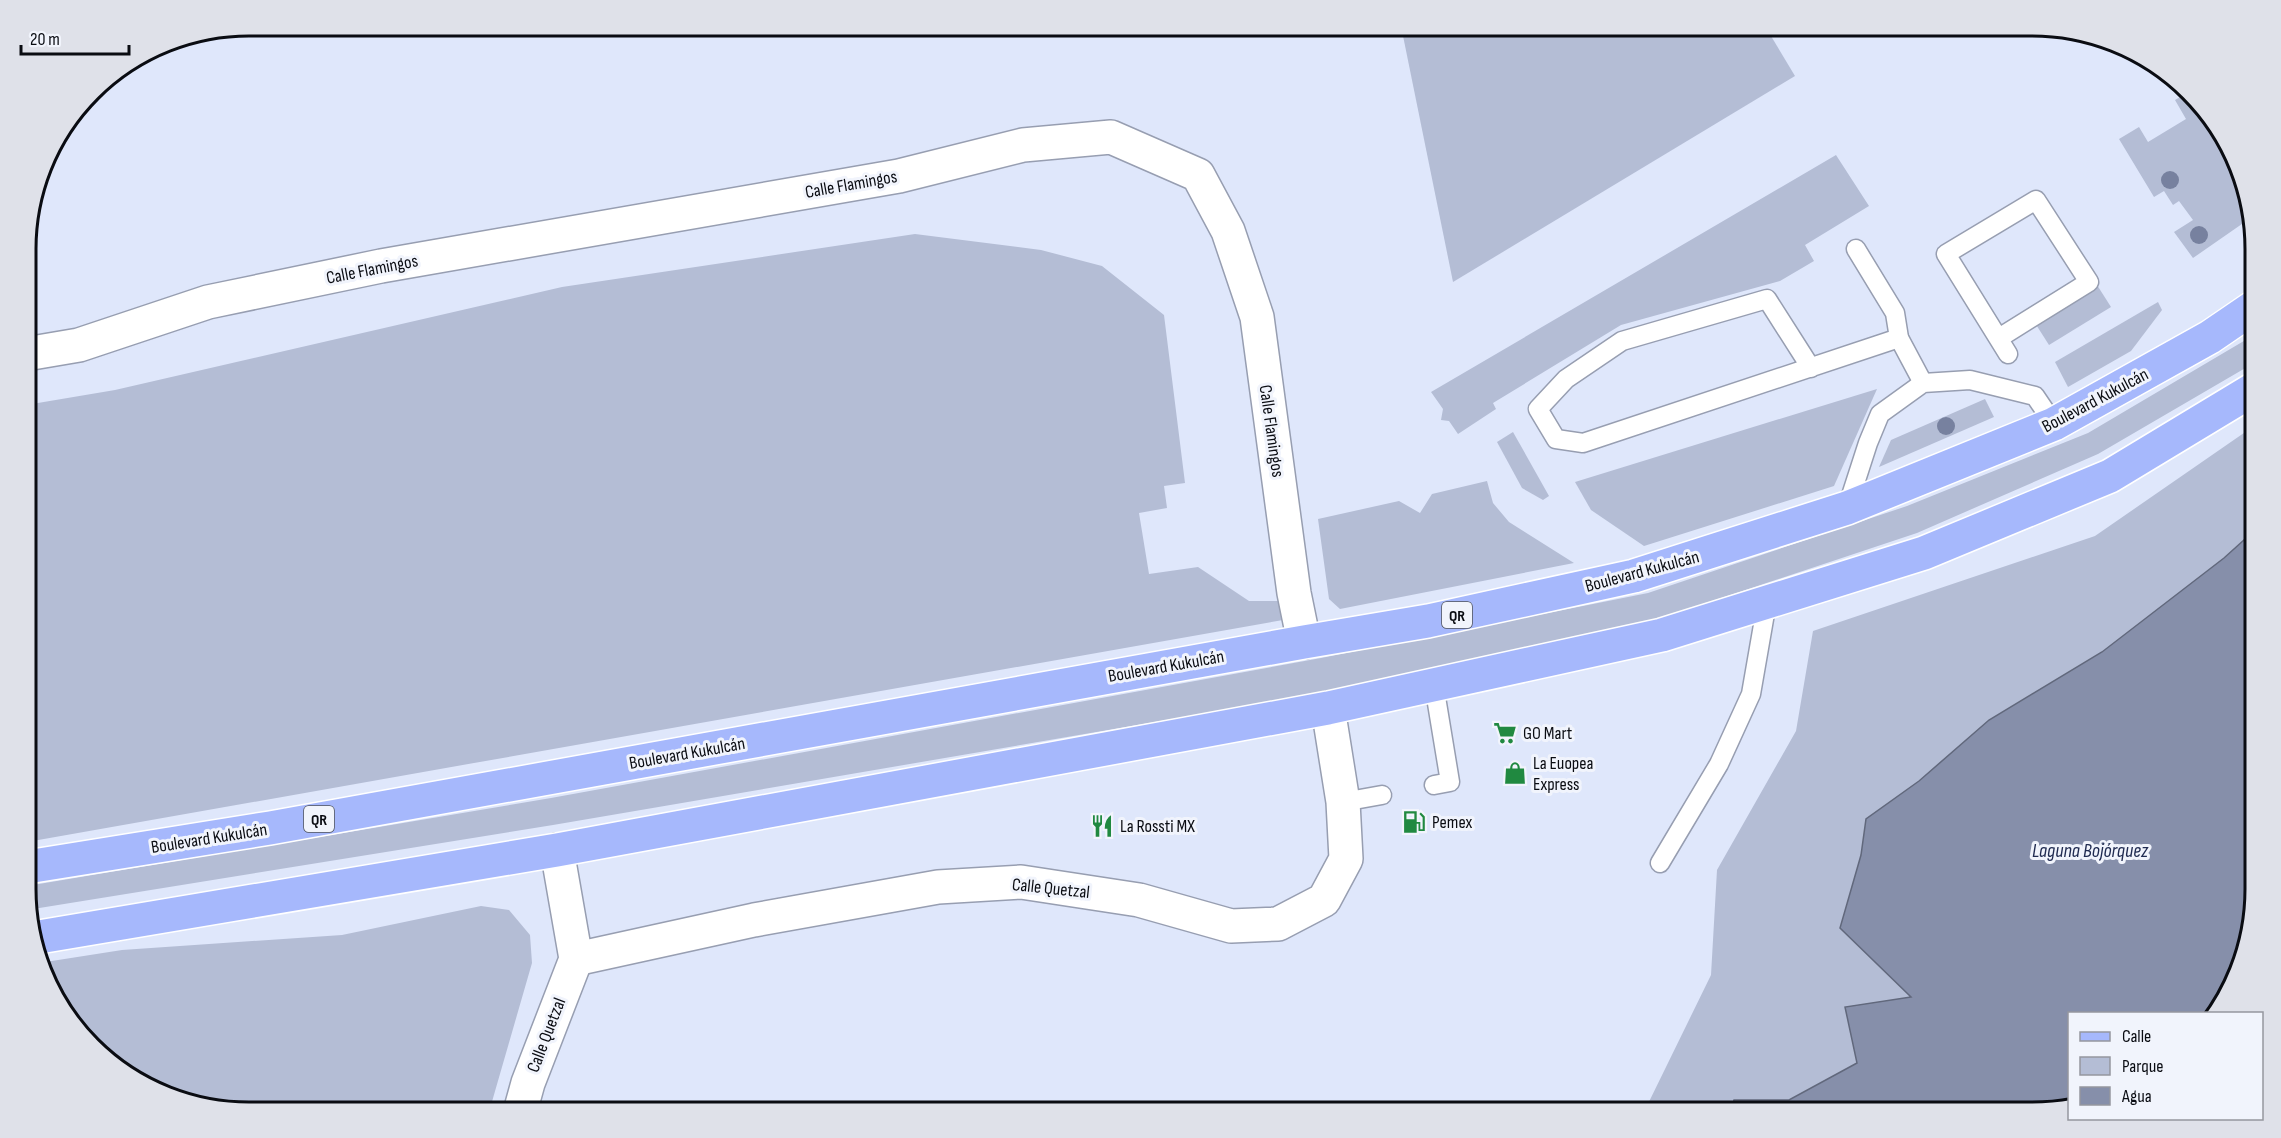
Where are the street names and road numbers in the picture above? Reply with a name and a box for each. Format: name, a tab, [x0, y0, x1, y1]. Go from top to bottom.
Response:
street label: Calle Flamingos	[804, 166, 899, 203]
street label: Calle Flamingos	[324, 250, 420, 289]
street label: Boulevard Kukulcán	[2039, 364, 2152, 437]
street label: Calle Flamingos	[1255, 384, 1288, 479]
street label: Boulevard Kukulcán	[1583, 546, 1701, 597]
road number: QR	[1442, 602, 1472, 628]
street label: Boulevard Kukulcán	[1107, 646, 1226, 687]
street label: Boulevard Kukulcán	[628, 733, 747, 774]
road number: QR	[304, 806, 334, 832]
street label: Boulevard Kukulcán	[150, 819, 269, 858]
street label: Calle Quetzal	[1011, 874, 1091, 903]
street label: Calle Quetzal	[523, 995, 570, 1075]

